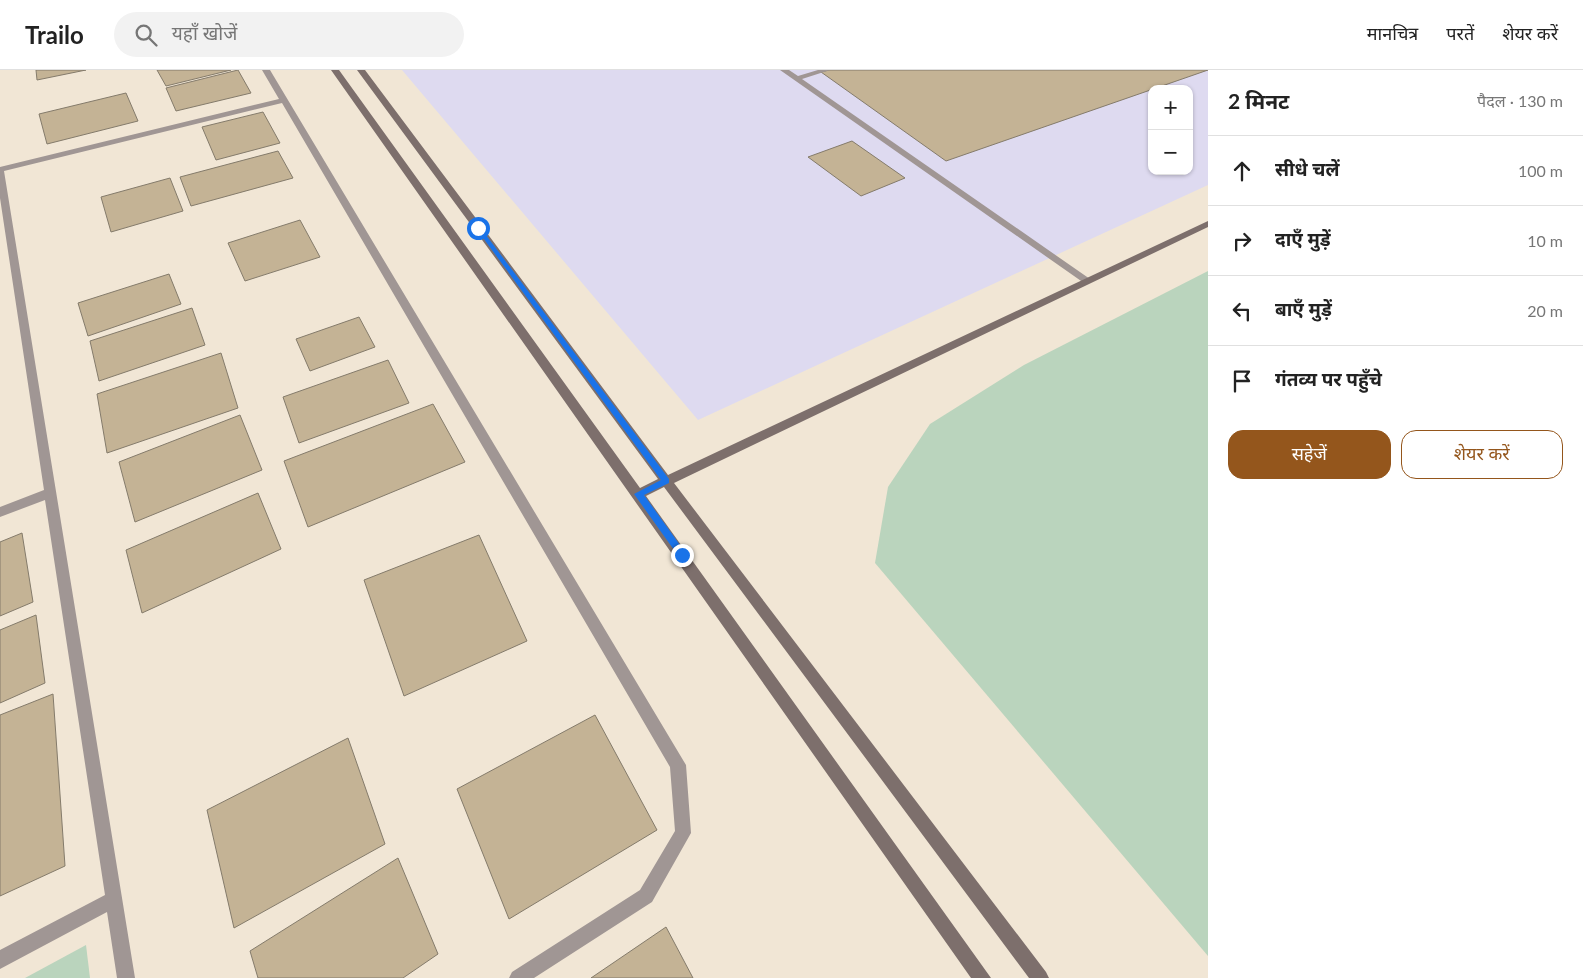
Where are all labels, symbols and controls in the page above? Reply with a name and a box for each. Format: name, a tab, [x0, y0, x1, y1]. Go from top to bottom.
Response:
search box	[114, 12, 464, 57]
text: Trailo	[25, 20, 84, 49]
icon: search	[132, 21, 160, 49]
text: यहाँ खोजें	[172, 21, 237, 44]
text: मानचित्र	[1367, 22, 1418, 44]
text: परतें	[1446, 22, 1474, 44]
text: शेयर करें	[1502, 22, 1558, 44]
map controls	[1148, 85, 1193, 175]
button: +	[1148, 85, 1193, 130]
text: 2 मिनट	[1228, 88, 1289, 113]
text: पैदल · 130 m	[1477, 91, 1563, 110]
button: −	[1148, 130, 1193, 175]
icon: ahead	[1228, 157, 1256, 185]
text: सीधे चलें	[1275, 157, 1340, 180]
text: 100 m	[1518, 161, 1563, 180]
route start	[467, 217, 490, 240]
icon: right	[1228, 227, 1256, 255]
text: दाएँ मुड़ें	[1275, 227, 1331, 250]
text: 10 m	[1527, 231, 1563, 250]
icon: left	[1228, 297, 1256, 325]
text: बाएँ मुड़ें	[1275, 297, 1332, 320]
text: 20 m	[1527, 301, 1563, 320]
icon: arrive	[1228, 367, 1256, 395]
text: गंतव्य पर पहुँचे	[1275, 367, 1382, 390]
button: सहेजें	[1228, 430, 1391, 479]
button: शेयर करें	[1401, 430, 1563, 479]
route end	[671, 544, 694, 567]

